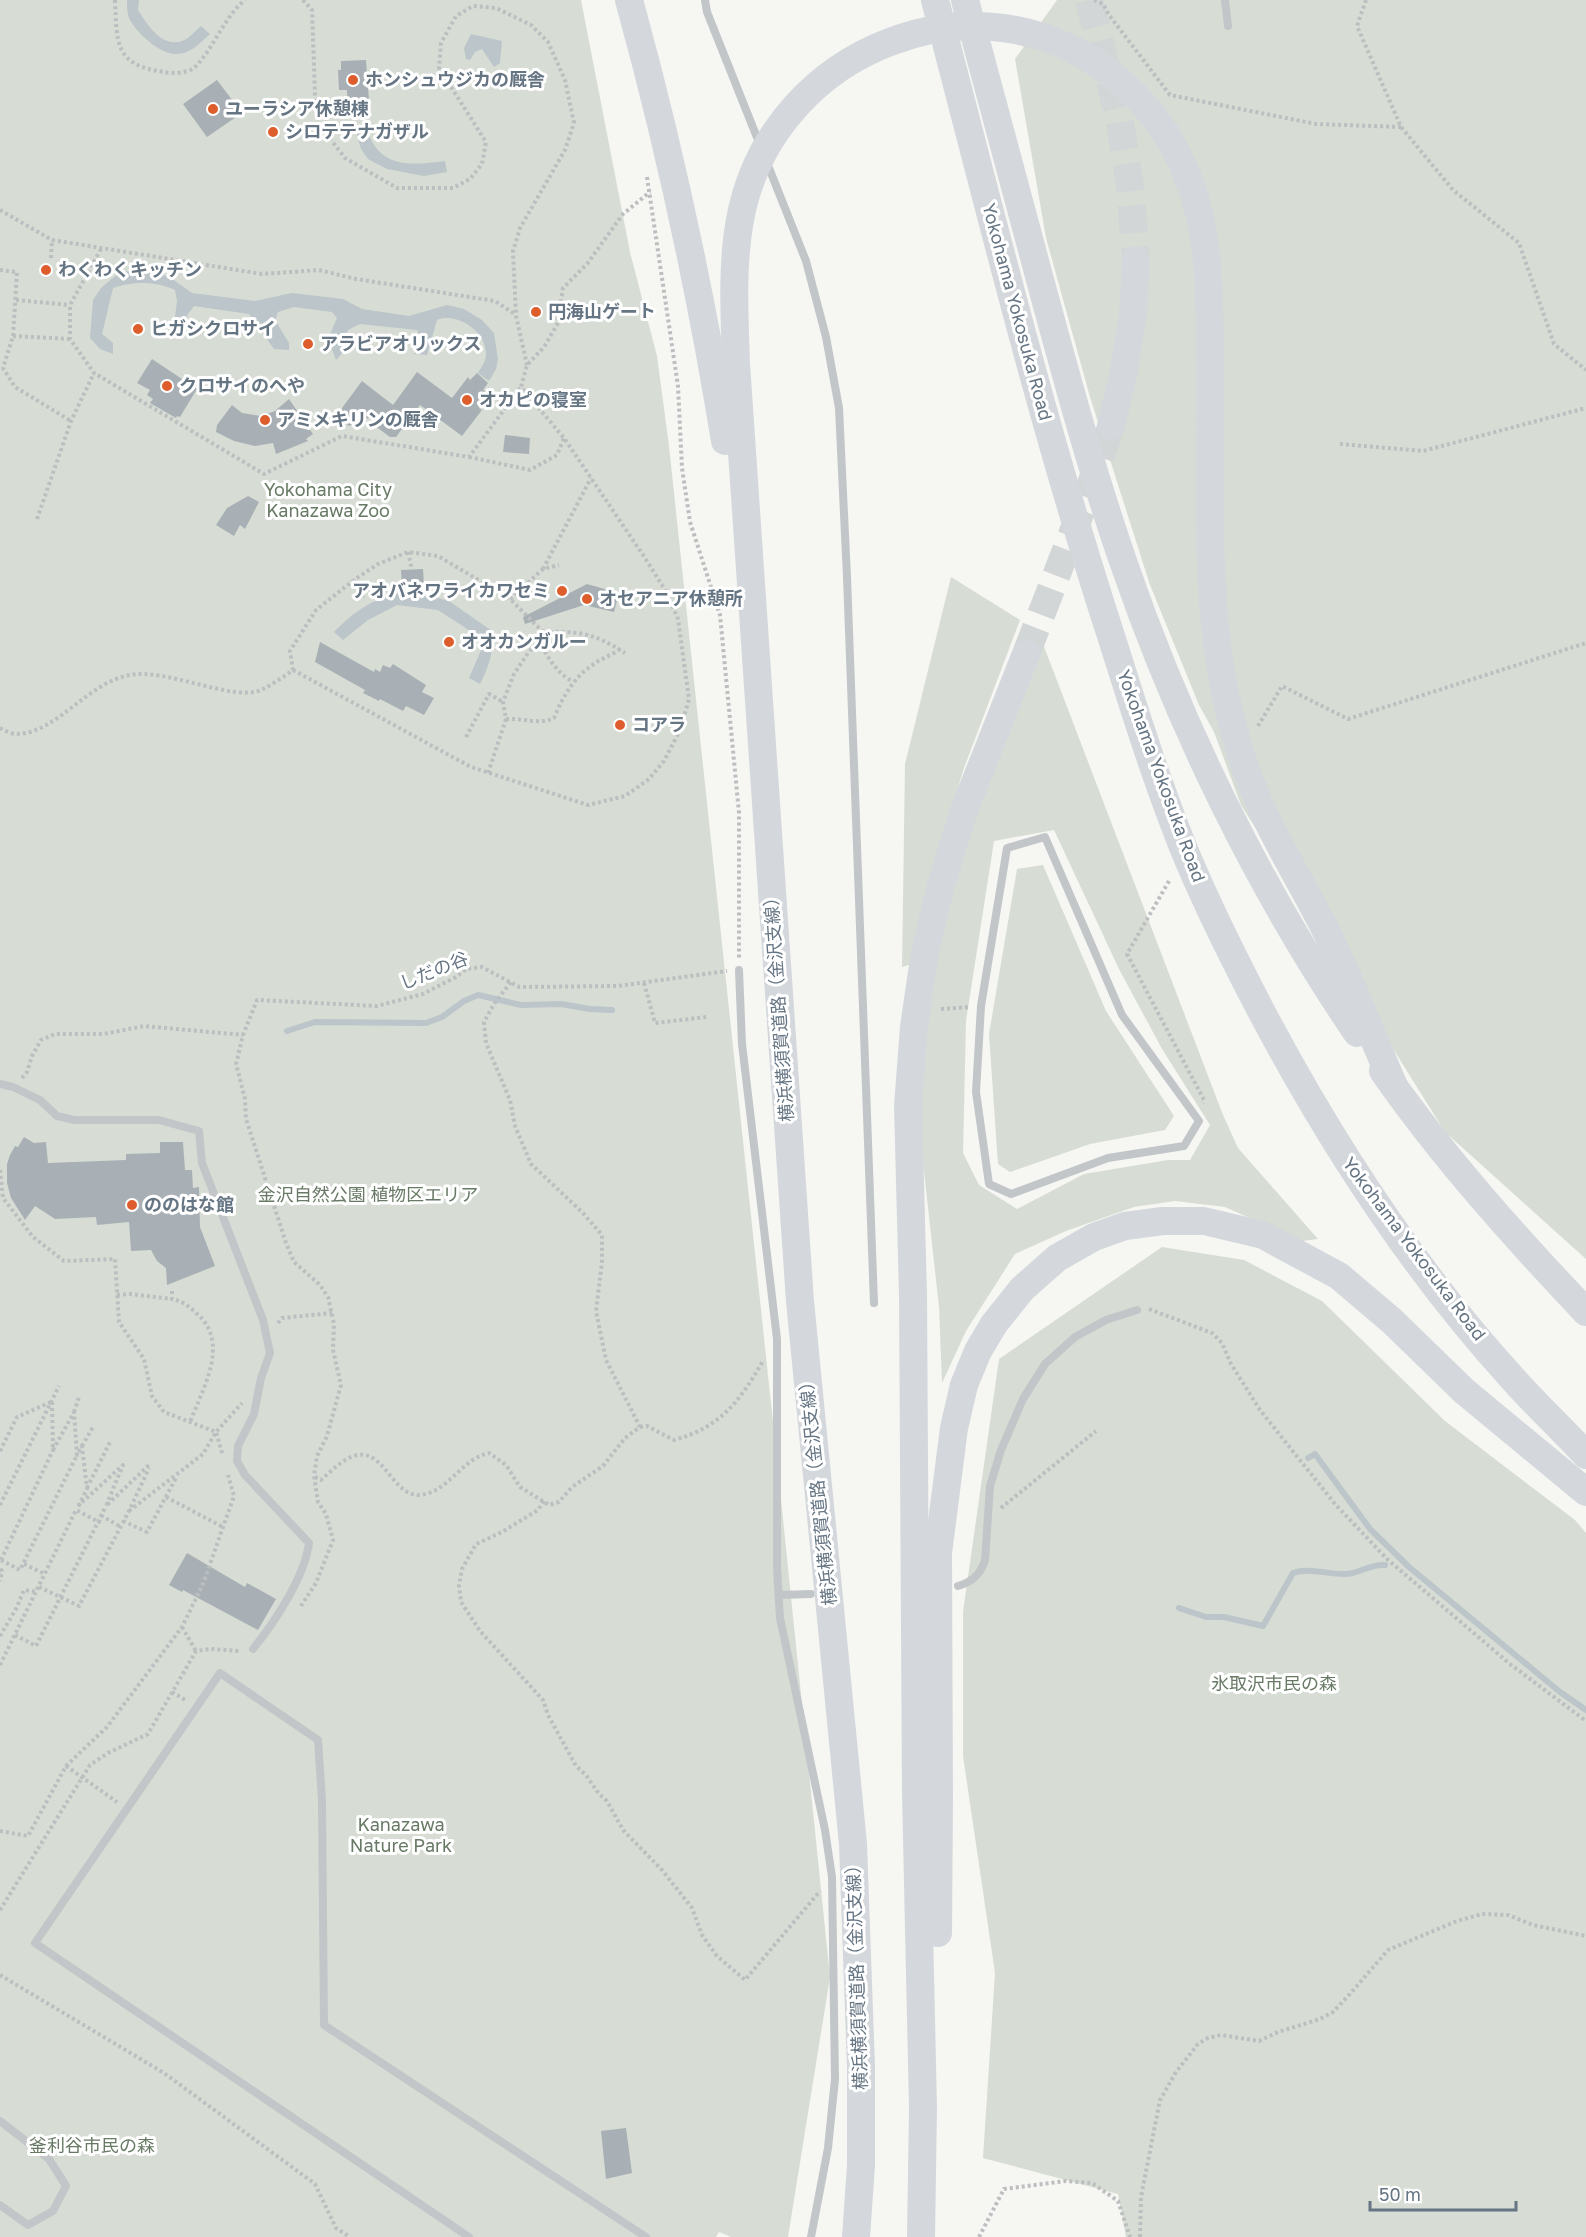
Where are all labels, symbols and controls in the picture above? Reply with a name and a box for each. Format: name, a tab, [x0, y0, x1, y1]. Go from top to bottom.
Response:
place label: ホンシュウジカの厩舎	[365, 68, 545, 90]
marker: ホンシュウジカの厩舎	[346, 73, 360, 87]
place label: ユーラシア休憩棟	[225, 97, 369, 119]
marker: ユーラシア休憩棟	[206, 102, 220, 116]
place label: シロテテナガザル	[285, 120, 429, 142]
marker: シロテテナガザル	[266, 125, 280, 139]
street label: Yokohama Yokosuka Road	[978, 201, 1058, 423]
place label: わくわくキッチン	[58, 258, 202, 280]
marker: わくわくキッチン	[39, 263, 53, 277]
place label: 円海山ゲート	[548, 300, 656, 322]
marker: 円海山ゲート	[529, 305, 543, 319]
place label: ヒガシクロサイ	[150, 317, 276, 339]
marker: ヒガシクロサイ	[131, 322, 145, 336]
place label: アラビアオリックス	[320, 332, 481, 354]
marker: アラビアオリックス	[301, 337, 315, 351]
place label: クロサイのへや	[179, 374, 305, 396]
marker: クロサイのへや	[160, 379, 174, 393]
place label: オカピの寝室	[479, 388, 587, 410]
marker: オカピの寝室	[460, 393, 474, 407]
place label: アミメキリンの厩舎	[277, 408, 439, 430]
marker: アミメキリンの厩舎	[258, 413, 272, 427]
park label: Yokohama City Kanazawa Zoo	[264, 478, 392, 521]
place label: アオバネワライカワセミ	[352, 579, 550, 601]
marker: アオバネワライカワセミ	[555, 584, 569, 598]
place label: オセアニア休憩所	[599, 587, 743, 609]
marker: オセアニア休憩所	[580, 592, 594, 606]
place label: オオカンガルー	[461, 630, 587, 652]
marker: オオカンガルー	[442, 635, 456, 649]
street label: Yokohama Yokosuka Road	[1113, 667, 1211, 885]
place label: コアラ	[632, 713, 686, 735]
marker: コアラ	[613, 718, 627, 732]
street label: 横浜横須賀道路（金沢支線）	[759, 888, 797, 1123]
street label: しだの谷	[396, 946, 471, 994]
street label: Yokohama Yokosuka Road	[1339, 1152, 1491, 1344]
park label: 金沢自然公園 植物区エリア	[258, 1183, 478, 1205]
place label: ののはな館	[144, 1193, 234, 1215]
marker: ののはな館	[125, 1198, 139, 1212]
street label: 横浜横須賀道路（金沢支線）	[794, 1372, 840, 1607]
park label: 氷取沢市民の森	[1211, 1672, 1337, 1694]
park label: Kanazawa Nature Park	[350, 1813, 452, 1856]
street label: 横浜横須賀道路（金沢支線）	[841, 1856, 871, 2090]
park label: 釜利谷市民の森	[29, 2134, 155, 2156]
scale bar	[1370, 2174, 1516, 2212]
text: 50 m	[1379, 2183, 1421, 2205]

